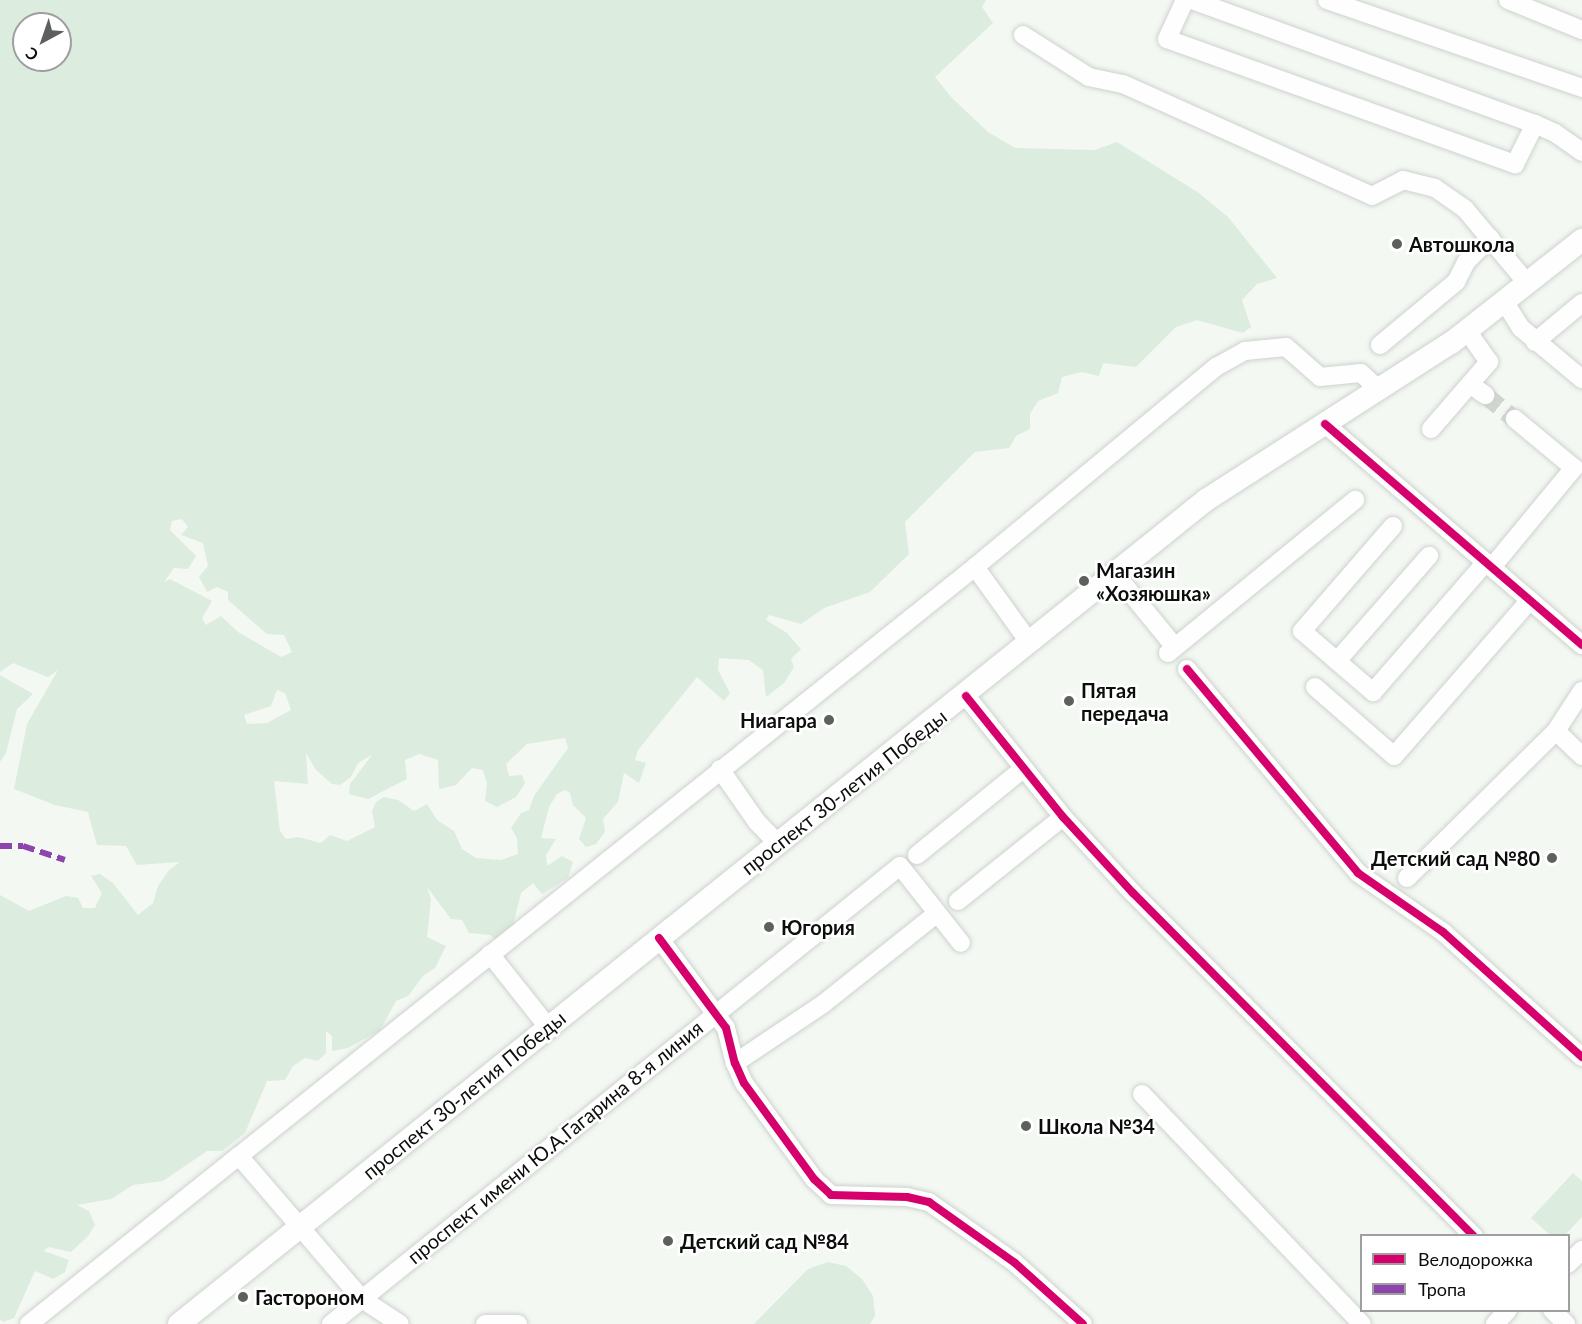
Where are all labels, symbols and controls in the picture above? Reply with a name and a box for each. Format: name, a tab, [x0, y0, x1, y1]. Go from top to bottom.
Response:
north arrow	[12, 12, 72, 72]
text: С	[21, 44, 42, 65]
place label: Автошкола	[1409, 232, 1515, 256]
marker: Автошкола	[1390, 237, 1404, 251]
place label: Магазин «Хозяюшка»	[1096, 558, 1211, 605]
marker: Магазин «Хозяюшка»	[1077, 574, 1091, 588]
place label: Пятая передача	[1081, 678, 1169, 725]
marker: Пятая передача	[1062, 694, 1076, 708]
street label: проспект 30-летия Победы	[737, 704, 951, 880]
place label: Ниагара	[740, 708, 817, 732]
marker: Ниагара	[822, 713, 836, 727]
place label: Детский сад №80	[1371, 846, 1540, 870]
marker: Детский сад №80	[1545, 851, 1559, 865]
place label: Югория	[781, 915, 855, 939]
marker: Югория	[762, 920, 776, 934]
street label: проспект 30-летия Победы	[358, 1006, 570, 1184]
street label: проспект имени Ю.А.Гагарина 8-я линия	[403, 1015, 707, 1269]
place label: Школа №34	[1038, 1114, 1155, 1138]
marker: Школа №34	[1019, 1119, 1033, 1133]
place label: Детский сад №84	[680, 1229, 849, 1253]
marker: Детский сад №84	[661, 1234, 675, 1248]
legend	[1360, 1234, 1570, 1312]
text: Велодорожка	[1418, 1248, 1533, 1270]
text: Тропа	[1418, 1278, 1466, 1300]
place label: Гастороном	[255, 1285, 364, 1309]
marker: Гастороном	[236, 1290, 250, 1304]

